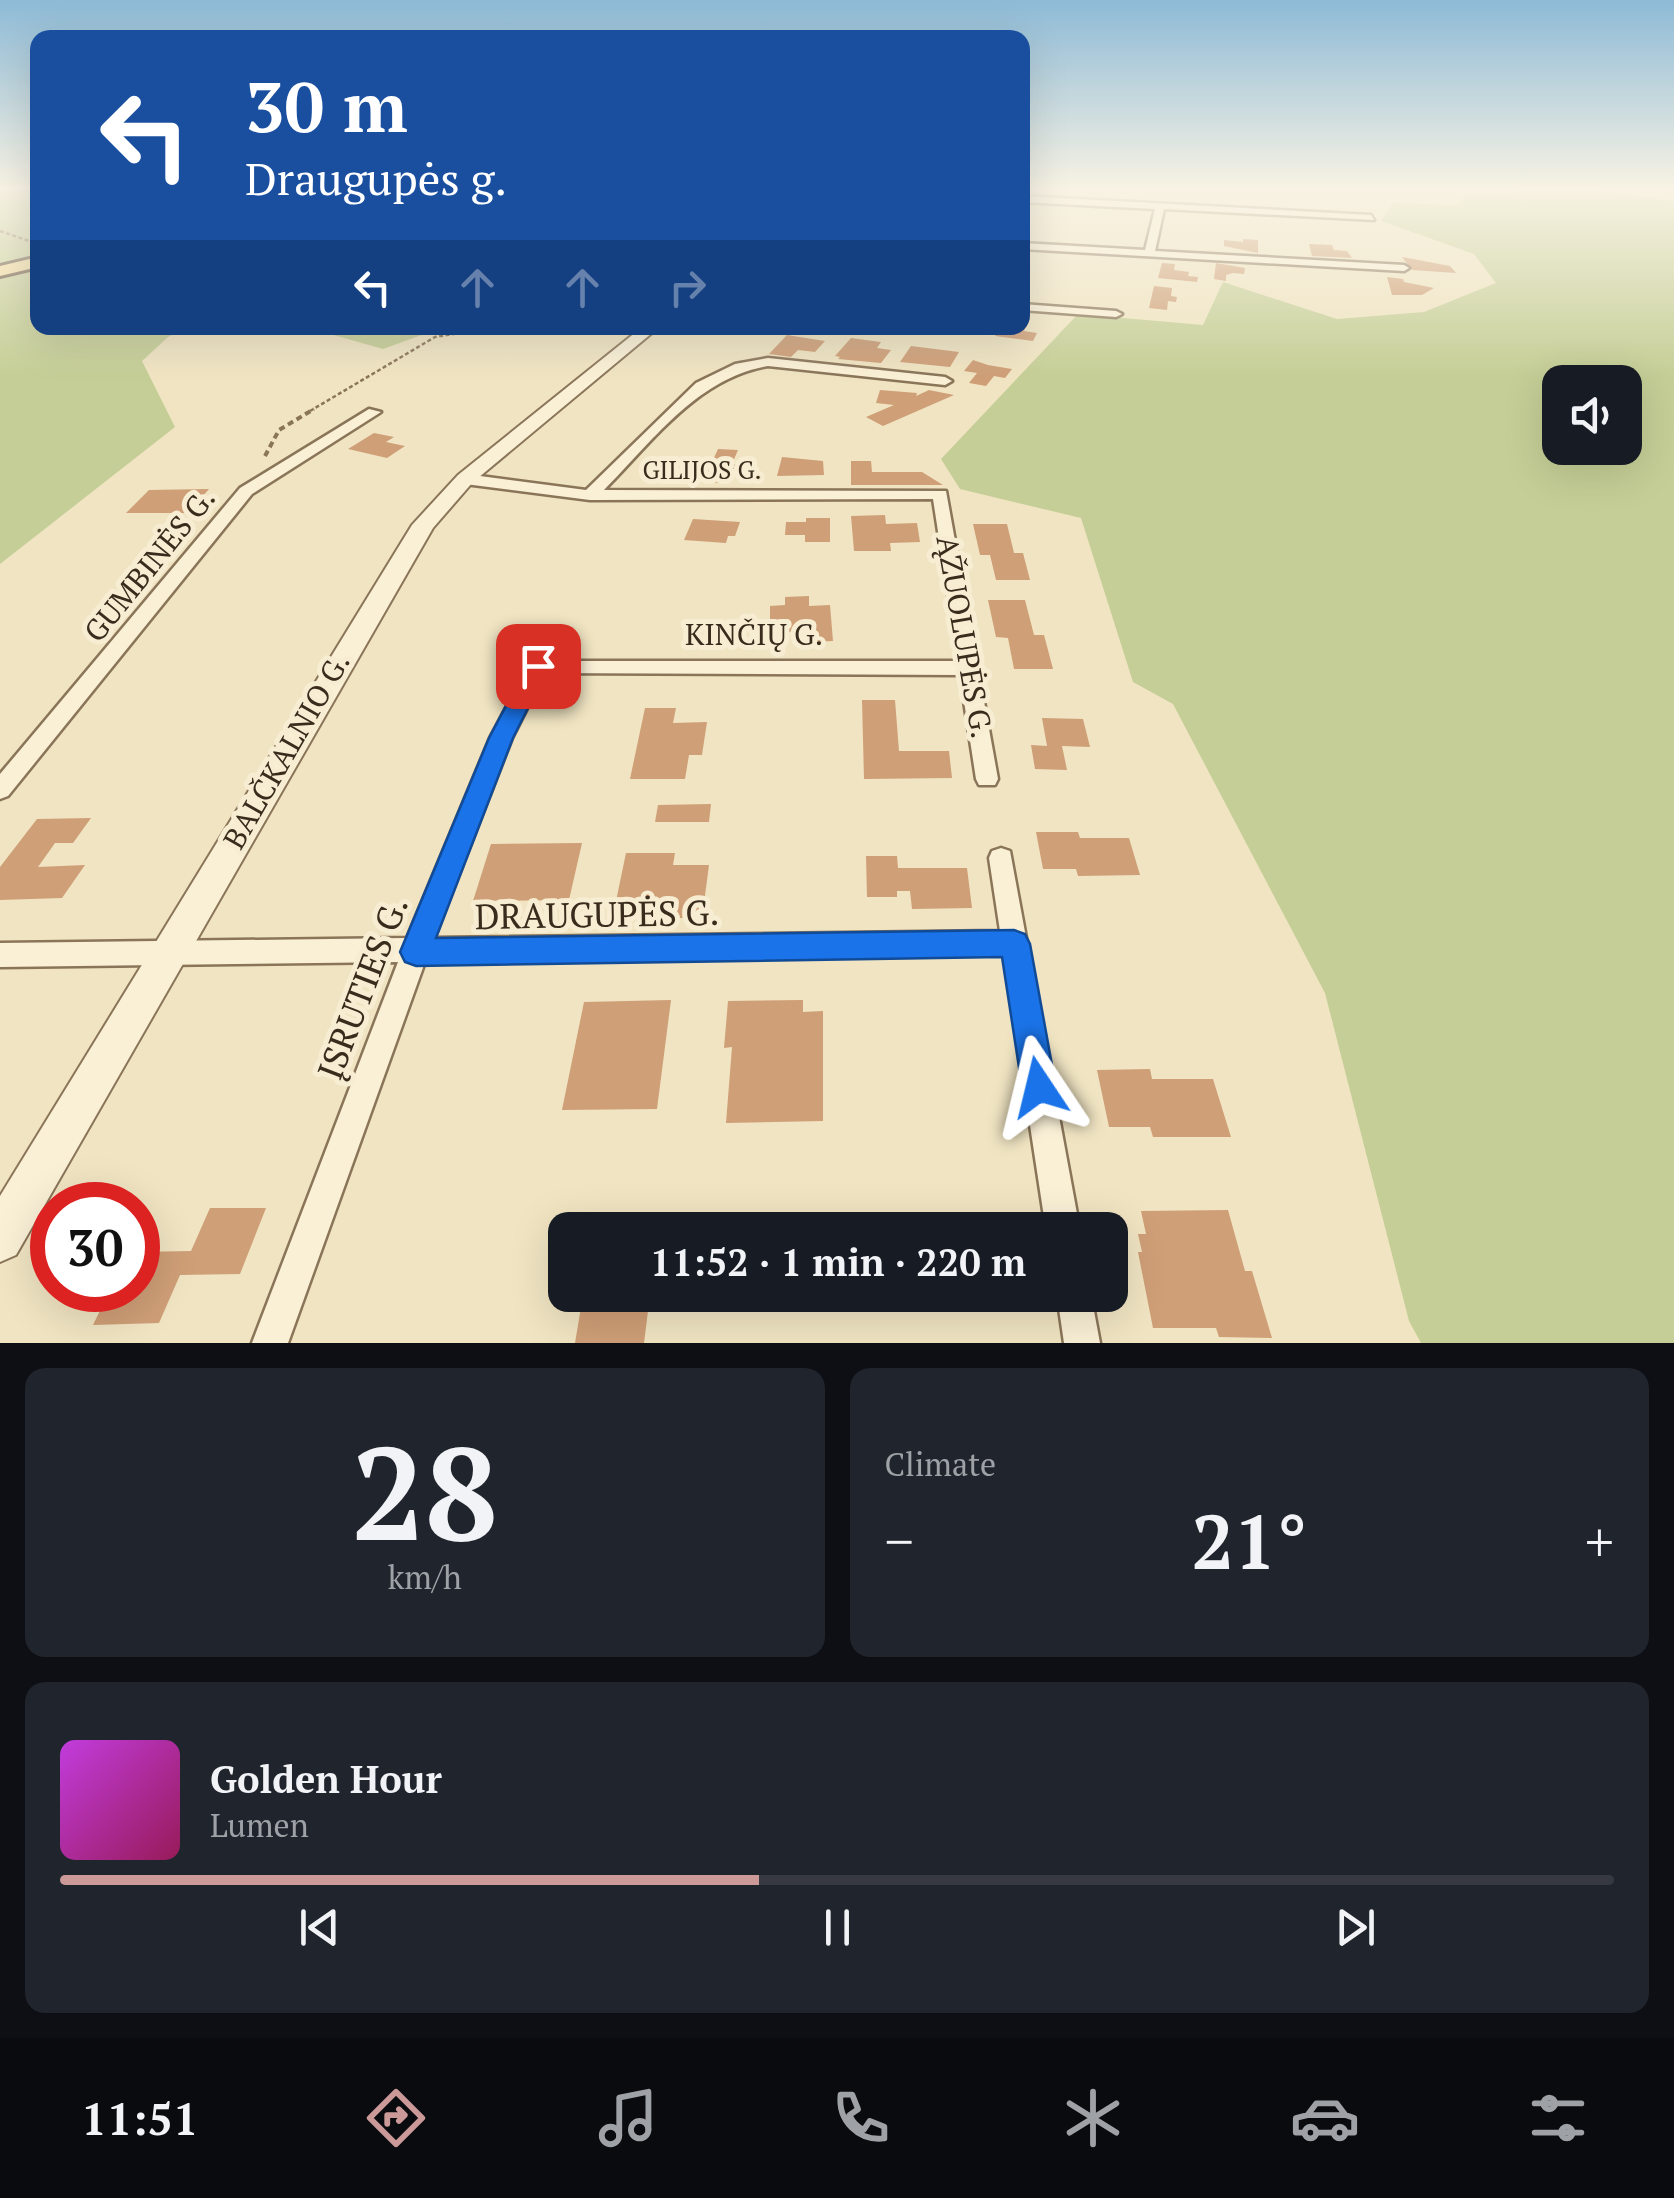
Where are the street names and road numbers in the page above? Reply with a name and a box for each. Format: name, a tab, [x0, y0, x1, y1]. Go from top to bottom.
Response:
street label: GILIJOS G.	[642, 453, 762, 486]
street label: GUMBINĖS G.	[75, 479, 224, 650]
street label: ĄŽUOLUPĖS G.	[927, 532, 1002, 741]
street label: KINČIŲ G.	[685, 614, 823, 654]
street label: BALČKALNIO G.	[214, 645, 359, 856]
street label: DRAUGUPĖS G.	[474, 889, 720, 939]
street label: ĮSRUTIES G.	[306, 890, 418, 1086]

